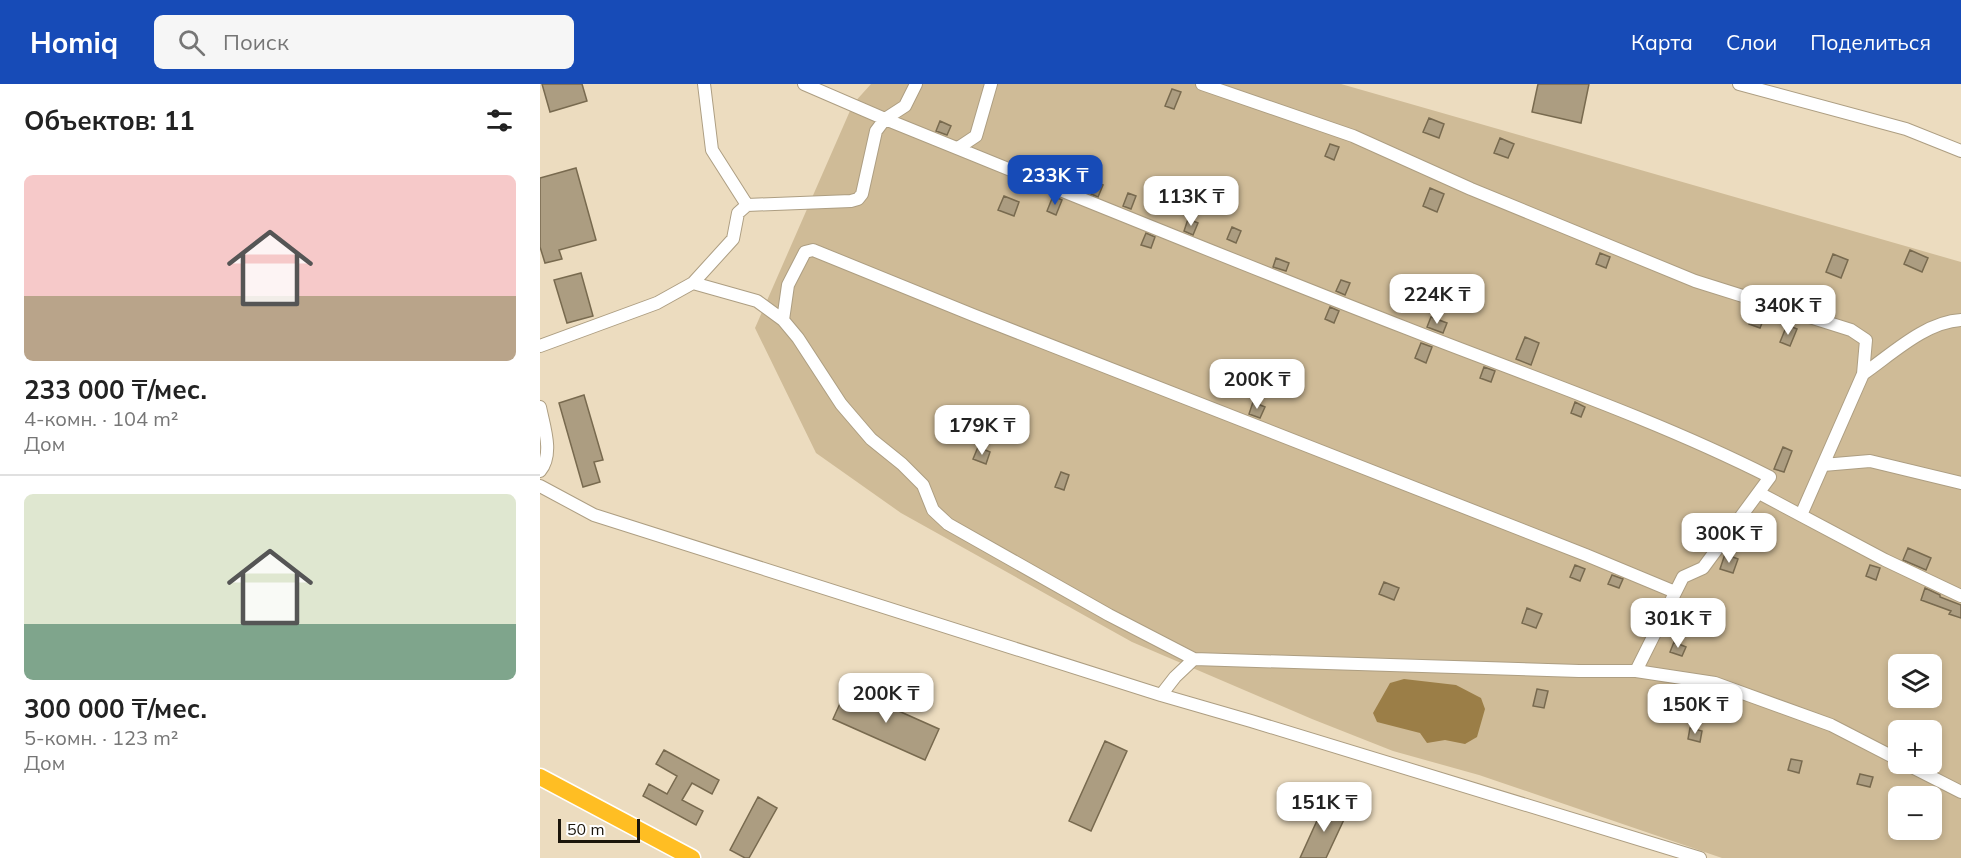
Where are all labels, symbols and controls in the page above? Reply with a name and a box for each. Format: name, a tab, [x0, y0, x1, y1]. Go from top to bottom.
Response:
search box	[154, 15, 574, 69]
text: Homiq	[30, 25, 118, 60]
icon: search	[175, 26, 208, 59]
text: Поиск	[223, 28, 289, 56]
text: Карта	[1631, 29, 1693, 55]
text: Слои	[1726, 29, 1777, 55]
text: Поделиться	[1810, 29, 1931, 55]
text: Объектов: 11	[24, 104, 195, 137]
icon: filters	[483, 104, 516, 137]
pin: 233K ₸	[1006, 155, 1104, 206]
text: 233K ₸	[1022, 162, 1088, 187]
pin: 113K ₸	[1142, 176, 1240, 227]
text: 113K ₸	[1158, 183, 1224, 208]
icon: home	[216, 214, 324, 322]
pin: 224K ₸	[1388, 274, 1486, 325]
text: 224K ₸	[1404, 281, 1470, 306]
pin: 340K ₸	[1739, 285, 1837, 336]
text: 340K ₸	[1755, 292, 1821, 317]
pin: 200K ₸	[1208, 359, 1306, 410]
text: 200K ₸	[1224, 366, 1290, 391]
text: 233 000 ₸/мес.	[24, 373, 207, 406]
pin: 179K ₸	[933, 405, 1031, 456]
text: 4-комн. · 104 m²	[24, 406, 178, 431]
text: 179K ₸	[949, 412, 1015, 437]
text: Дом	[24, 431, 65, 456]
pin: 300K ₸	[1680, 513, 1778, 564]
text: 300K ₸	[1696, 520, 1762, 545]
icon: home	[216, 533, 324, 641]
pin: 301K ₸	[1629, 598, 1727, 649]
text: 301K ₸	[1645, 605, 1711, 630]
map controls	[1888, 654, 1942, 840]
button: layers	[1888, 654, 1942, 708]
pin: 200K ₸	[837, 673, 935, 724]
text: 200K ₸	[853, 680, 919, 705]
pin: 150K ₸	[1646, 684, 1744, 735]
text: 150K ₸	[1662, 691, 1728, 716]
text: 300 000 ₸/мес.	[24, 692, 207, 725]
button: +	[1888, 720, 1942, 774]
text: 5-комн. · 123 m²	[24, 725, 178, 750]
text: Дом	[24, 750, 65, 775]
pin: 151K ₸	[1275, 782, 1373, 833]
button: −	[1888, 786, 1942, 840]
text: 151K ₸	[1291, 789, 1357, 814]
scale bar	[558, 816, 640, 844]
text: 50 m	[567, 819, 604, 839]

